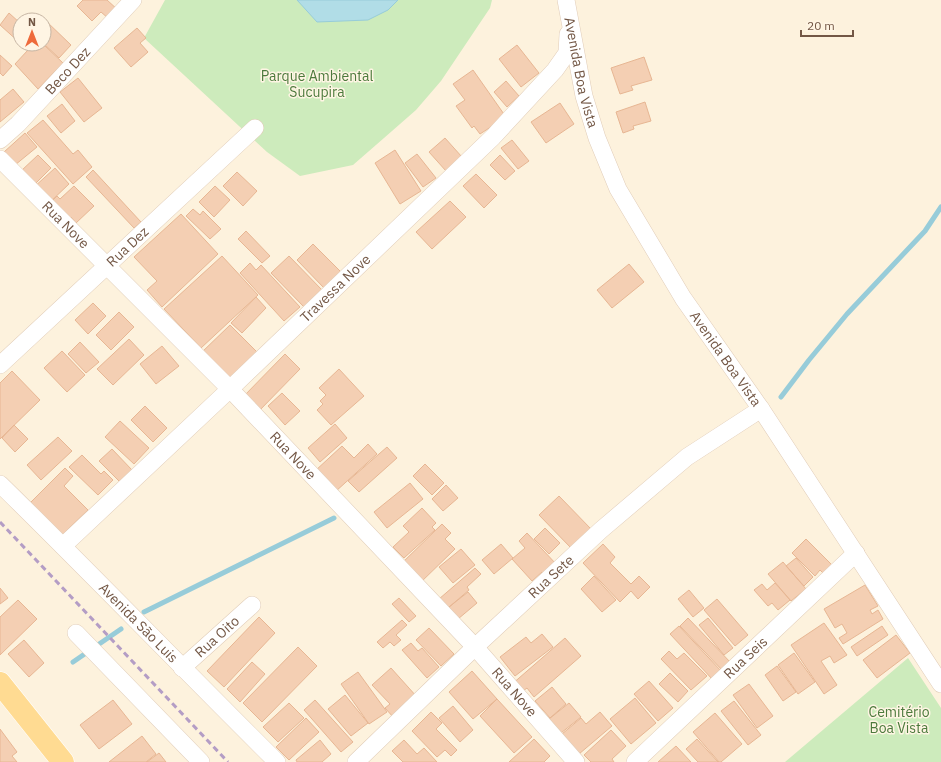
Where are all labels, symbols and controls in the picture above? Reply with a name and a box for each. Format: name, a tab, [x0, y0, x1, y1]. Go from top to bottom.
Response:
north arrow	[12, 12, 52, 52]
scale bar	[801, 12, 853, 38]
text: N	[28, 15, 36, 29]
street label: Avenida Boa Vista	[560, 16, 602, 130]
text: 20 m	[807, 18, 835, 33]
street label: Beco Dez	[41, 43, 94, 98]
park label: Parque Ambiental Sucupira	[261, 67, 373, 101]
street label: Rua Nove	[38, 197, 93, 252]
street label: Rua Dez	[103, 222, 153, 271]
street label: Travessa Nove	[296, 250, 374, 326]
street label: Avenida Boa Vista	[686, 308, 766, 410]
street label: Rua Nove	[266, 428, 321, 484]
street label: Rua Sete	[524, 551, 578, 602]
street label: Avenida São Luis	[95, 579, 182, 667]
street label: Rua Oito	[191, 612, 243, 661]
street label: Rua Seis	[720, 632, 771, 683]
street label: Rua Nove	[488, 664, 541, 721]
park label: Cemitério Boa Vista	[868, 703, 930, 737]

